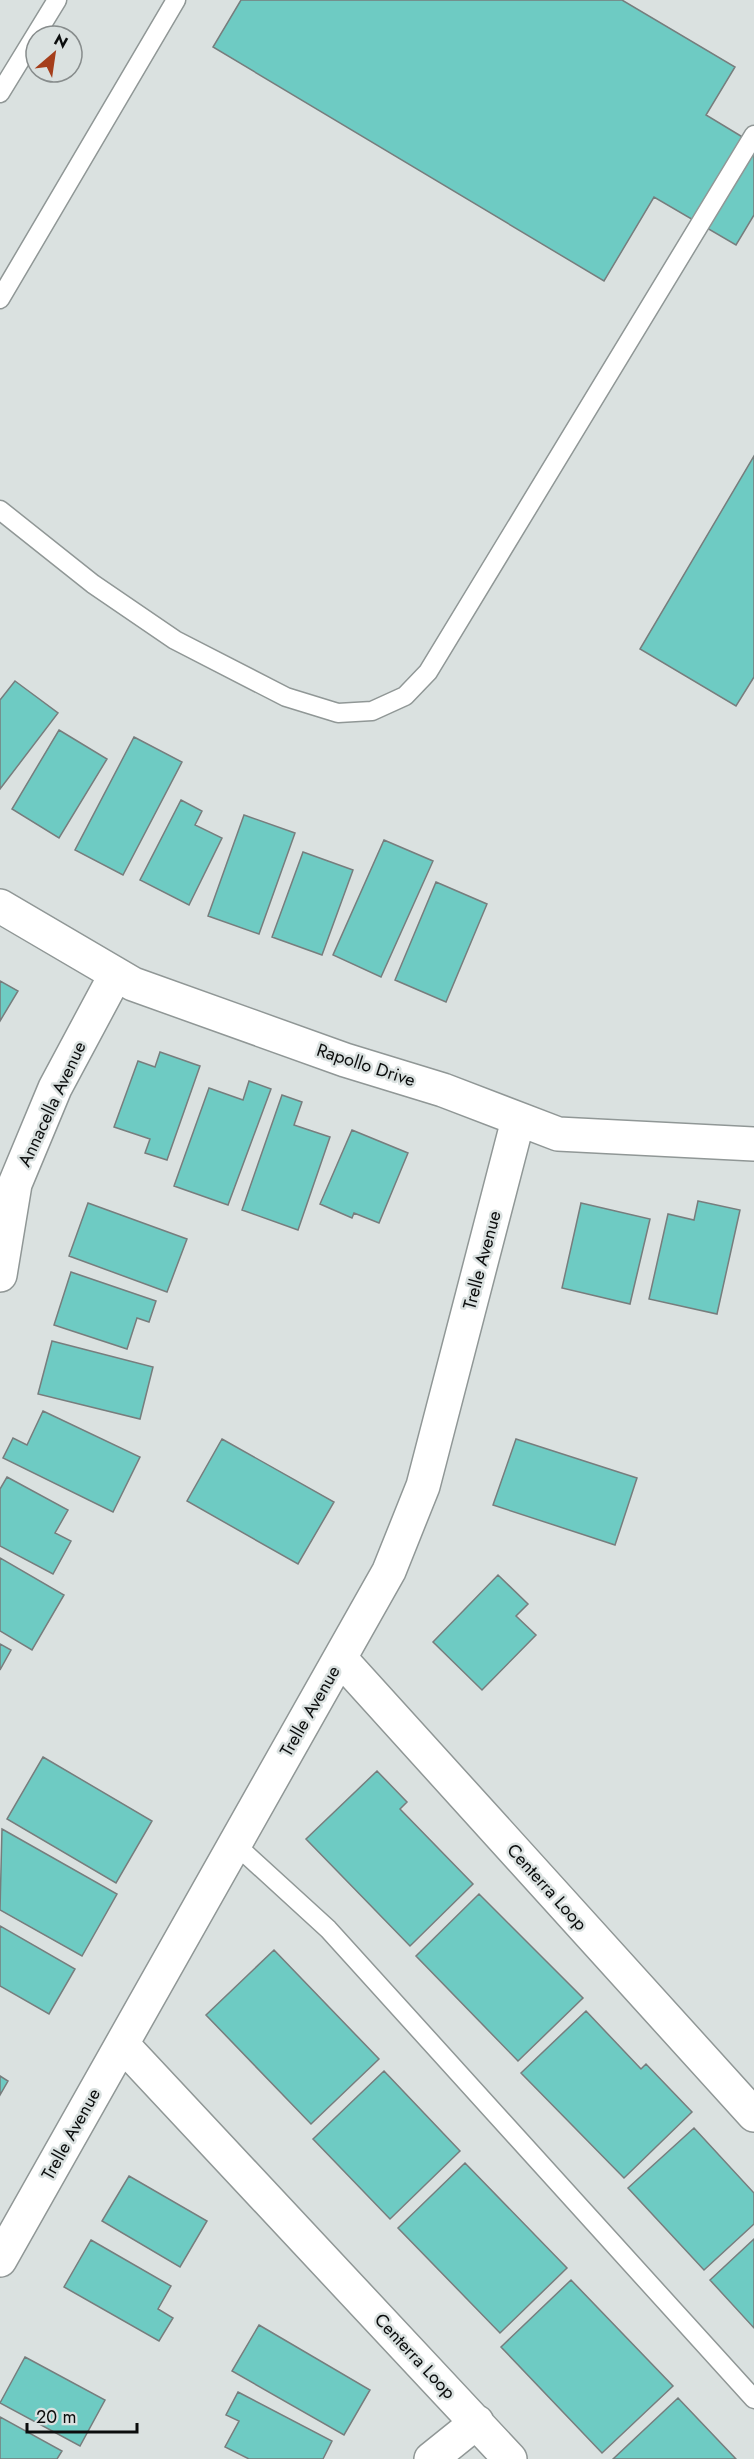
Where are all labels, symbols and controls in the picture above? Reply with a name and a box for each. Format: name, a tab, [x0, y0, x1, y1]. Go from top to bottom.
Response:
north arrow	[24, 24, 84, 84]
text: N	[50, 28, 72, 54]
street label: Annacella Avenue	[12, 1037, 92, 1171]
street label: Rapollo Drive	[313, 1037, 419, 1093]
street label: Trelle Avenue	[456, 1208, 508, 1312]
street label: Trelle Avenue	[273, 1661, 347, 1761]
street label: Centerra Loop	[501, 1838, 593, 1936]
street label: Trelle Avenue	[35, 2083, 107, 2185]
street label: Centerra Loop	[368, 2307, 462, 2405]
scale bar	[27, 2396, 136, 2434]
text: 20 m	[36, 2404, 76, 2430]

